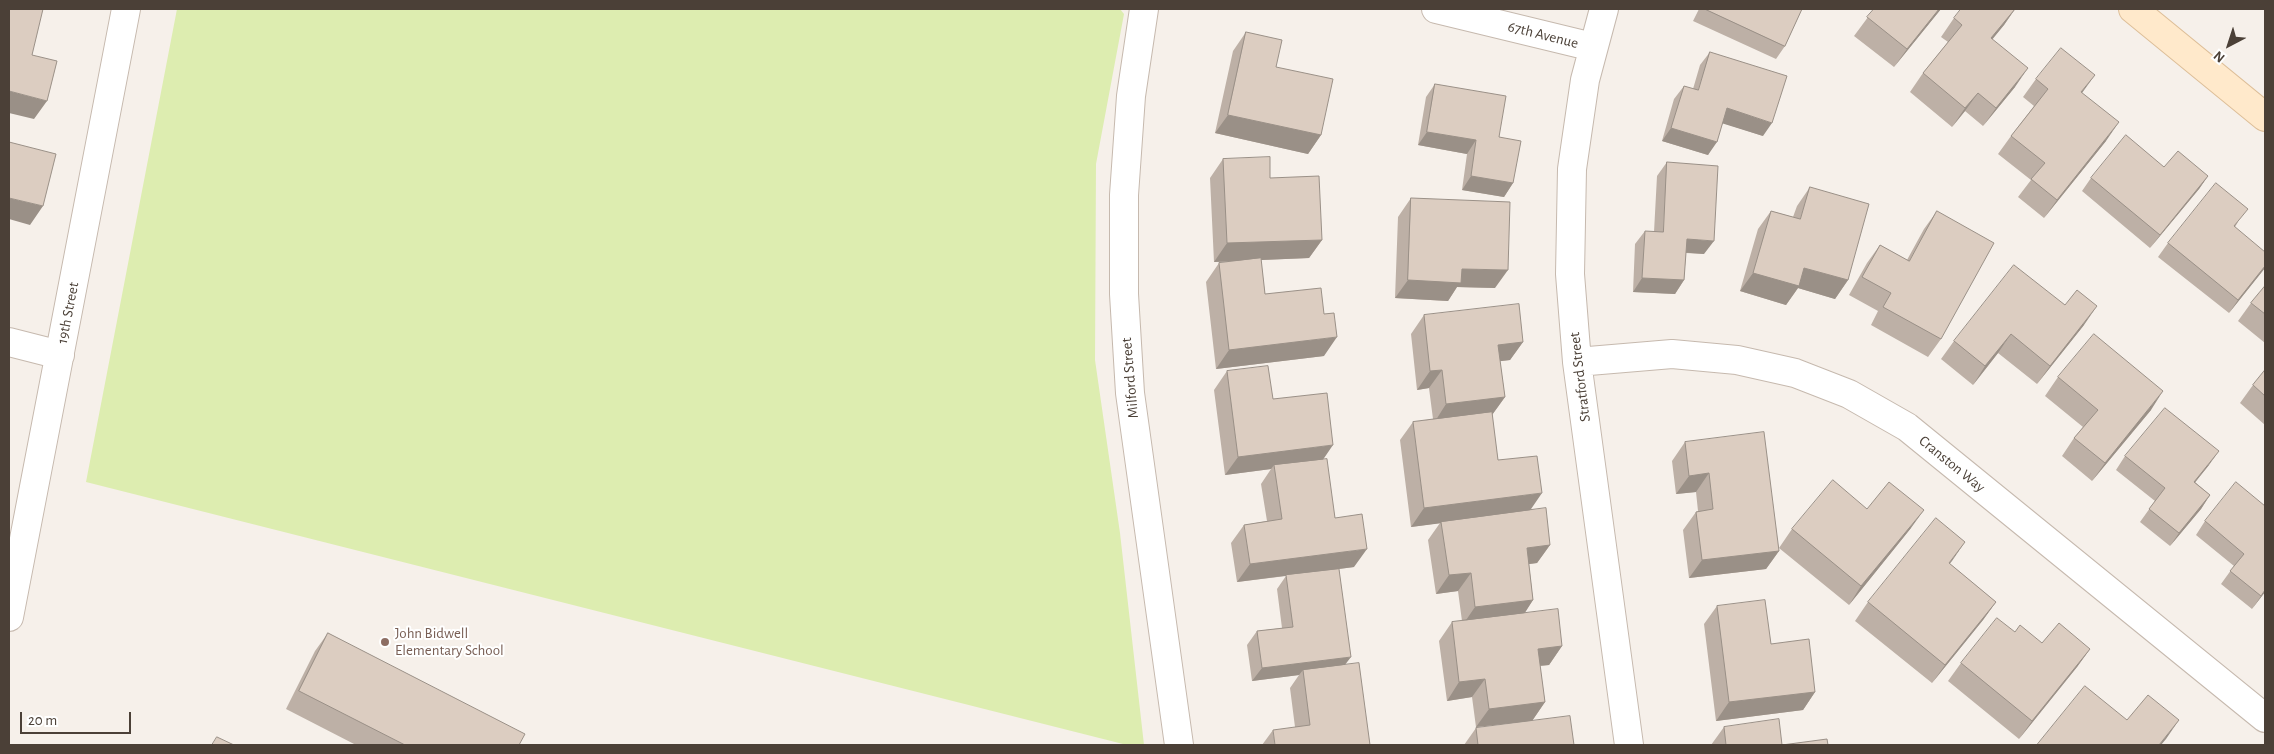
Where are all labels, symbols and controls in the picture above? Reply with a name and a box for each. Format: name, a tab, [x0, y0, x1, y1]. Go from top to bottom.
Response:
street label: 67th Avenue	[1506, 18, 1580, 52]
north arrow	[2204, 20, 2254, 70]
text: N	[2211, 48, 2228, 65]
street label: 19th Street	[53, 281, 83, 345]
street label: Stratford Street	[1566, 331, 1594, 423]
street label: Milford Street	[1118, 337, 1142, 419]
street label: Cranston Way	[1915, 432, 1989, 496]
place label: John Bidwell Elementary School	[395, 624, 504, 659]
marker: John Bidwell Elementary School	[379, 636, 391, 648]
scale bar	[22, 702, 134, 734]
text: 20 m	[28, 713, 57, 728]

